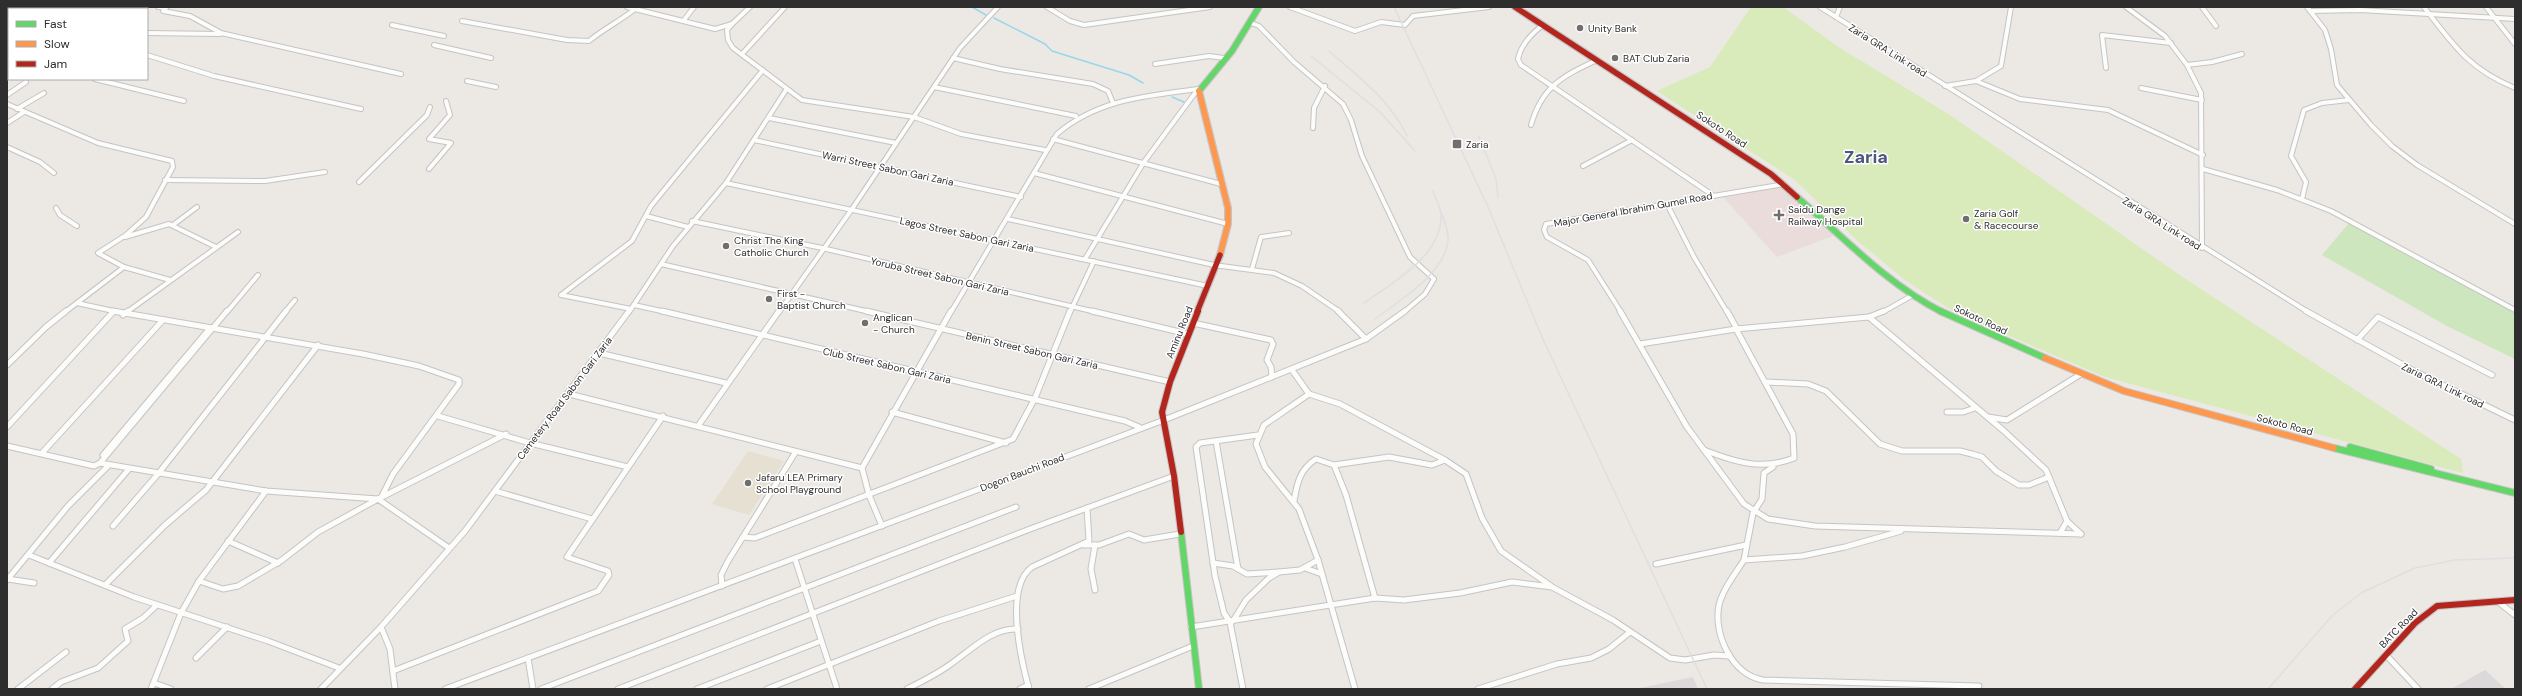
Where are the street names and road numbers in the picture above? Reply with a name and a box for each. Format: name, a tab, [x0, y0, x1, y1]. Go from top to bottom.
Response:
street label: Zaria GRA Link road	[1846, 21, 1929, 80]
street label: Sokoto Road	[1694, 108, 1750, 151]
street label: Warri Street Sabon Gari Zaria	[821, 148, 955, 189]
street label: Major General Ibrahim Gumel Road	[1553, 189, 1713, 230]
street label: Zaria GRA Link road	[2120, 194, 2203, 253]
street label: Lagos Street Sabon Gari Zaria	[899, 214, 1035, 255]
street label: Yoruba Street Sabon Gari Zaria	[869, 254, 1010, 299]
street label: Sokoto Road	[1952, 301, 2010, 338]
street label: Aminu Road	[1163, 304, 1196, 360]
street label: Benin Street Sabon Gari Zaria	[965, 329, 1099, 372]
street label: Cemetery Road Sabon Gari Zaria	[514, 334, 615, 462]
street label: Club Street Sabon Gari Zaria	[822, 344, 952, 387]
street label: Zaria GRA Link road	[2399, 360, 2486, 411]
street label: Sokoto Road	[2255, 411, 2314, 438]
street label: Dogon Bauchi Road	[978, 450, 1066, 495]
street label: BATC Road	[2376, 606, 2420, 651]

